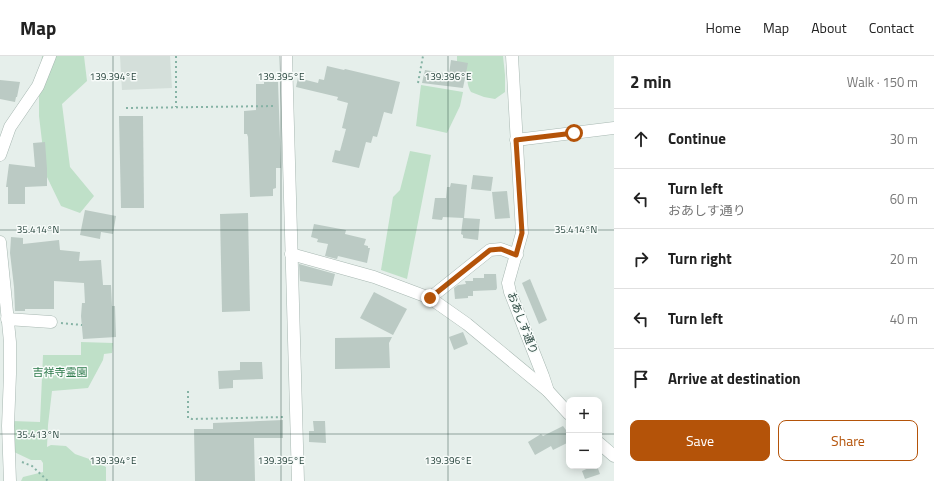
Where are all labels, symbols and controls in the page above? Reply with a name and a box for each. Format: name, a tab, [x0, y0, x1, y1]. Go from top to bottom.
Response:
text: Map	[20, 13, 56, 42]
text: Home	[706, 17, 741, 38]
text: Map	[763, 17, 789, 38]
text: About	[811, 17, 847, 38]
text: Contact	[869, 17, 914, 38]
text: 139.394°E	[90, 69, 137, 84]
text: 139.395°E	[258, 69, 305, 84]
text: 139.396°E	[425, 69, 472, 84]
text: 2 min	[630, 69, 671, 95]
text: Walk · 150 m	[847, 72, 918, 92]
route start	[565, 124, 583, 142]
text: Continue	[668, 127, 726, 150]
icon: ahead	[630, 128, 652, 150]
text: 30 m	[890, 129, 918, 149]
text: Turn left	[668, 177, 723, 200]
icon: left	[630, 188, 652, 210]
text: 60 m	[890, 189, 918, 209]
text: おあしす通り	[668, 200, 746, 220]
text: 35.414°N	[17, 222, 59, 237]
text: 35.414°N	[555, 222, 597, 237]
text: Turn right	[668, 247, 732, 270]
icon: right	[630, 248, 652, 270]
text: 20 m	[890, 249, 918, 269]
route end	[421, 289, 439, 307]
street label: おあしす通り	[504, 289, 542, 357]
text: Turn left	[668, 307, 723, 330]
icon: left	[630, 308, 652, 330]
text: 40 m	[890, 309, 918, 329]
park label: 吉祥寺霊園	[33, 364, 88, 380]
text: Arrive at destination	[668, 367, 801, 390]
icon: arrive	[630, 368, 652, 390]
map controls	[566, 397, 602, 469]
button: +	[566, 397, 602, 433]
button: Save	[630, 420, 770, 461]
button: Share	[778, 420, 918, 461]
text: 35.413°N	[17, 427, 59, 442]
button: −	[566, 433, 602, 469]
text: 139.394°E	[90, 453, 137, 468]
text: 139.395°E	[258, 453, 305, 468]
text: 139.396°E	[425, 453, 472, 468]

